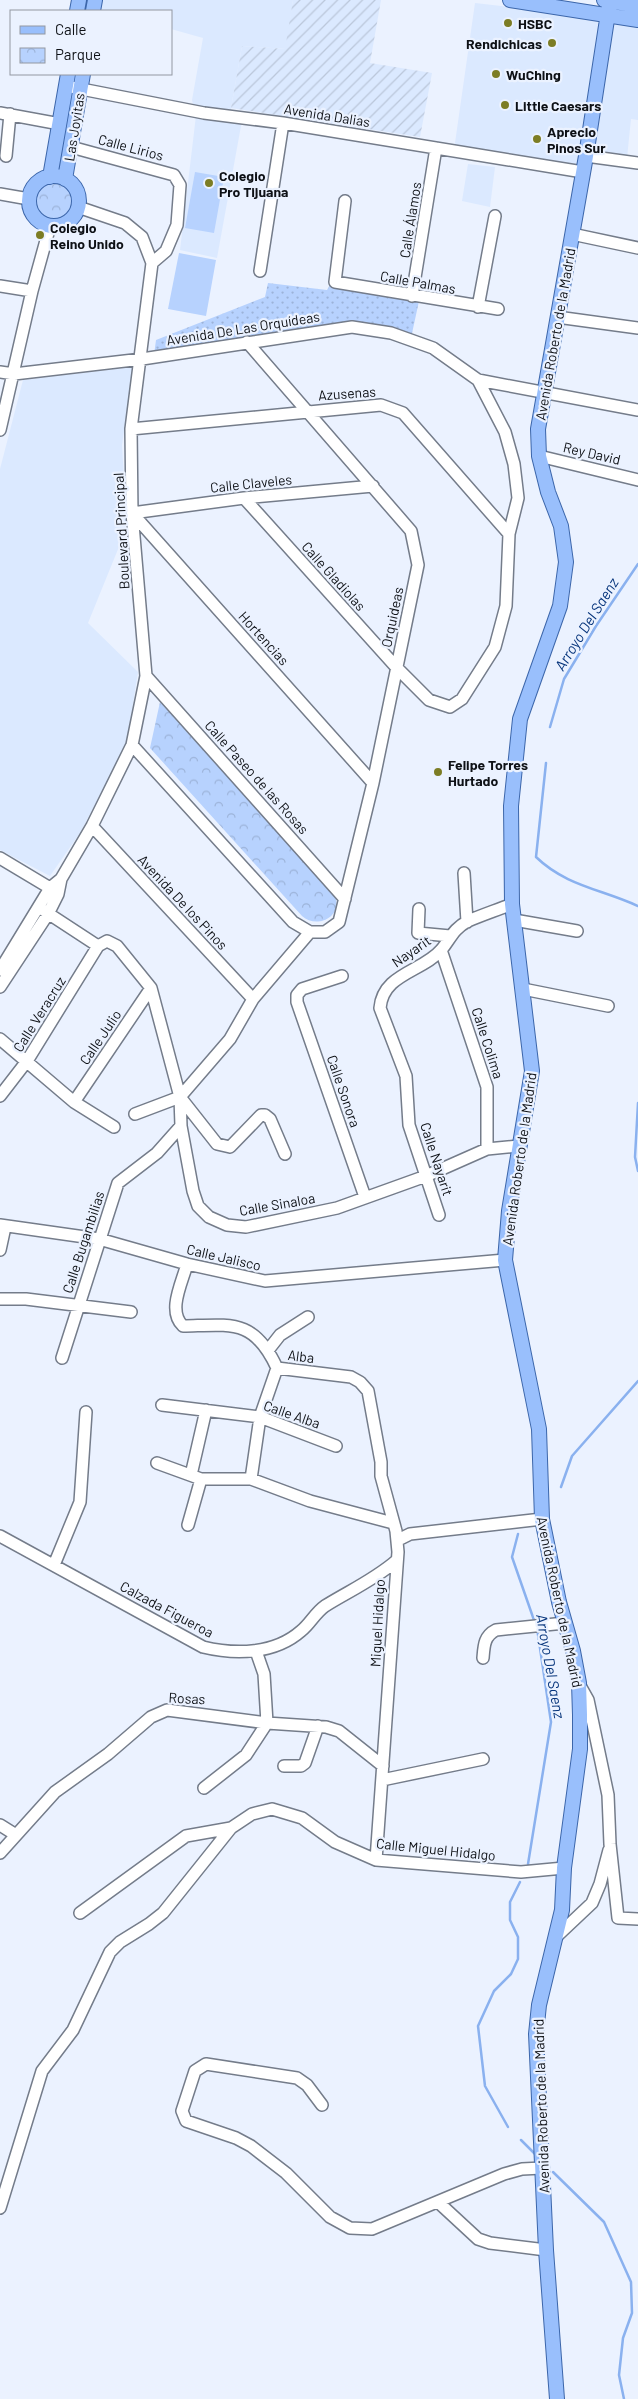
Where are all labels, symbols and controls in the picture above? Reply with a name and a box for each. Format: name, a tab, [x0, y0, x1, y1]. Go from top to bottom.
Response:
legend	[10, 10, 172, 75]
place label: HSBC	[518, 15, 552, 32]
marker: HSBC	[502, 17, 514, 29]
text: Calle	[55, 20, 87, 38]
place label: Rendichicas	[466, 35, 542, 52]
marker: Rendichicas	[546, 37, 558, 49]
text: Parque	[55, 45, 101, 63]
place label: WuChing	[506, 66, 561, 83]
marker: WuChing	[490, 68, 502, 80]
street label: Las Joyitas	[60, 91, 88, 162]
place label: Little Caesars	[515, 97, 601, 114]
marker: Little Caesars	[499, 99, 511, 111]
street label: Avenida Dalias	[283, 100, 372, 130]
place label: Aprecio Pinos Sur	[547, 123, 606, 156]
street label: Calle Lirios	[97, 130, 166, 164]
marker: Aprecio Pinos Sur	[531, 133, 543, 145]
place label: Colegio Pro Tijuana	[219, 167, 289, 200]
marker: Colegio Pro Tijuana	[203, 177, 215, 189]
street label: Calle Álamos	[396, 180, 424, 259]
place label: Colegio Reino Unido	[50, 219, 124, 252]
marker: Colegio Reino Unido	[34, 229, 46, 241]
street label: Avenida Roberto de la Madrid	[531, 247, 579, 421]
street label: Calle Palmas	[379, 267, 457, 297]
street label: Avenida De Las Orquídeas	[165, 307, 321, 349]
street label: Azusenas	[318, 382, 377, 403]
street label: Rey David	[562, 438, 622, 468]
street label: Calle Claveles	[209, 470, 293, 496]
street label: Boulevard Principal	[109, 472, 133, 590]
street label: Calle Gladiolas	[299, 538, 370, 614]
water label: Arroyo Del Saenz	[550, 574, 622, 674]
street label: Orquideas	[377, 585, 407, 649]
street label: Hortencias	[235, 608, 293, 669]
street label: Calle Paseo de las Rosas	[202, 717, 313, 837]
place label: Felipe Torres Hurtado	[448, 756, 528, 789]
marker: Felipe Torres Hurtado	[432, 766, 444, 778]
street label: Avenida De los Pinos	[135, 851, 232, 953]
street label: Nayarit	[388, 931, 434, 971]
street label: Calle Veracruz	[9, 973, 69, 1055]
street label: Calle Colima	[468, 1005, 508, 1081]
street label: Calle Julio	[76, 1006, 124, 1068]
street label: Calle Sonora	[324, 1053, 364, 1129]
street label: Avenida Roberto de la Madrid	[498, 1071, 540, 1247]
street label: Calle Nayarit	[417, 1120, 457, 1198]
street label: Calle Bugambilias	[58, 1189, 108, 1295]
street label: Calle Sinaloa	[238, 1189, 316, 1219]
street label: Calle Jalisco	[185, 1240, 263, 1274]
street label: Alba	[287, 1346, 315, 1366]
street label: Calle Alba	[261, 1396, 323, 1432]
street label: Avenida Roberto de la Madrid	[534, 1515, 586, 1689]
street label: Calzada Figueroa	[117, 1577, 217, 1641]
street label: Miguel Hidalgo	[366, 1579, 388, 1667]
water label: Arroyo Del Saenz	[533, 1612, 569, 1720]
street label: Rosas	[168, 1689, 206, 1707]
street label: Calle Miguel Hidalgo	[375, 1834, 497, 1864]
street label: Avenida Roberto de la Madrid	[529, 2018, 553, 2194]

